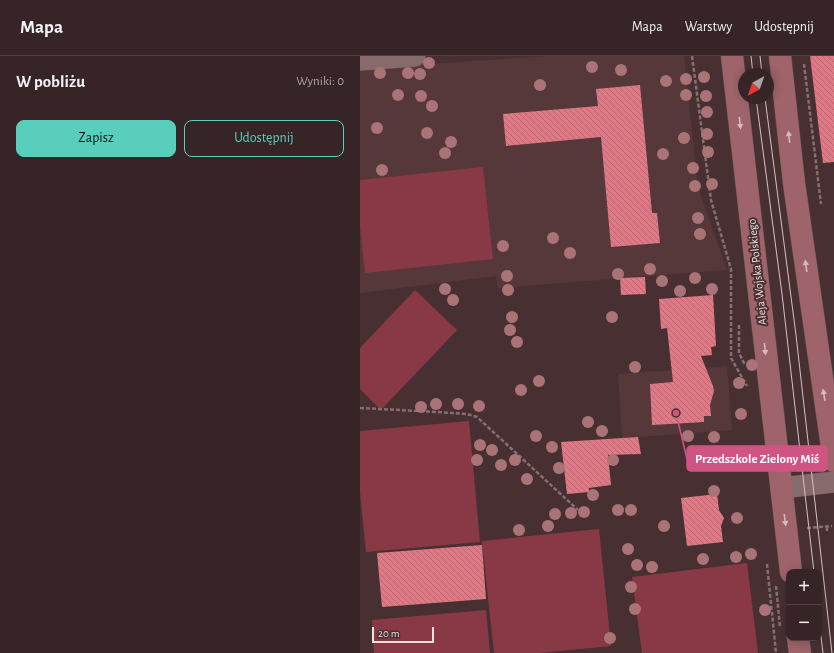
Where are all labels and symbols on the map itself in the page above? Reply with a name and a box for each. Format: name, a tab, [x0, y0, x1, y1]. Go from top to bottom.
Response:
north arrow	[738, 68, 774, 104]
one-way arrow	[737, 117, 743, 129]
one-way arrow	[786, 131, 792, 143]
street label: Aleja Wojska Polskiego	[745, 218, 770, 326]
one-way arrow	[803, 260, 809, 272]
one-way arrow	[762, 343, 769, 355]
one-way arrow	[821, 389, 827, 401]
callout: Przedszkole Zielony Miś	[687, 446, 827, 471]
text: Przedszkole Zielony Miś	[695, 453, 819, 466]
one-way arrow	[782, 514, 789, 526]
scale bar	[372, 625, 434, 644]

